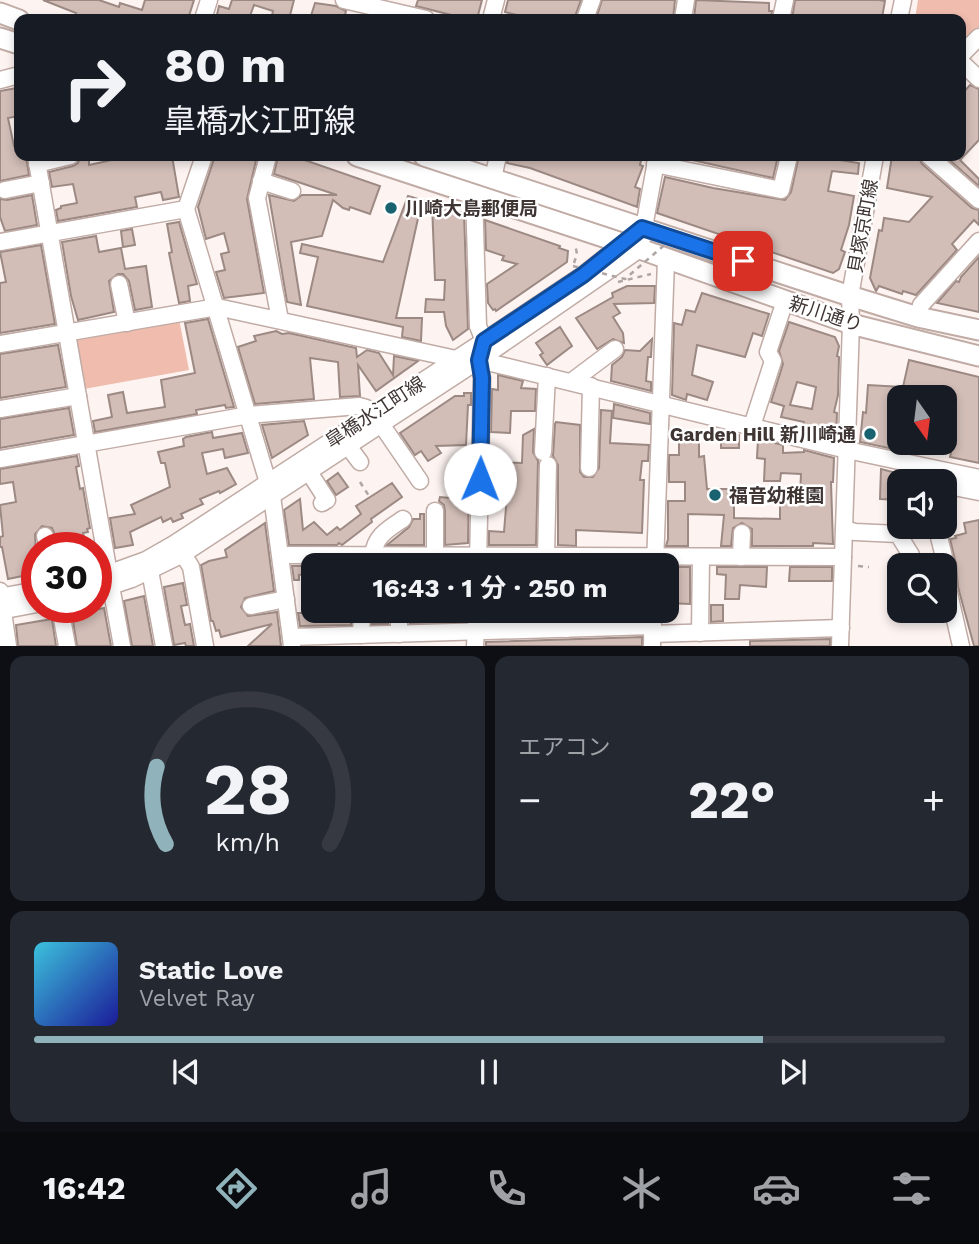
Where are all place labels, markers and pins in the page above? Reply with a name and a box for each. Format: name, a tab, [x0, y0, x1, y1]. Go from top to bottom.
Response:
place label: 川崎大島郵便局	[405, 197, 538, 220]
marker: 川崎大島郵便局	[383, 200, 399, 216]
pin	[713, 231, 773, 291]
place label: Garden Hill 新川崎通	[670, 423, 856, 446]
marker: Garden Hill 新川崎通	[862, 426, 878, 442]
place label: 福音幼稚園	[729, 484, 824, 507]
marker: 福音幼稚園	[707, 487, 723, 503]

